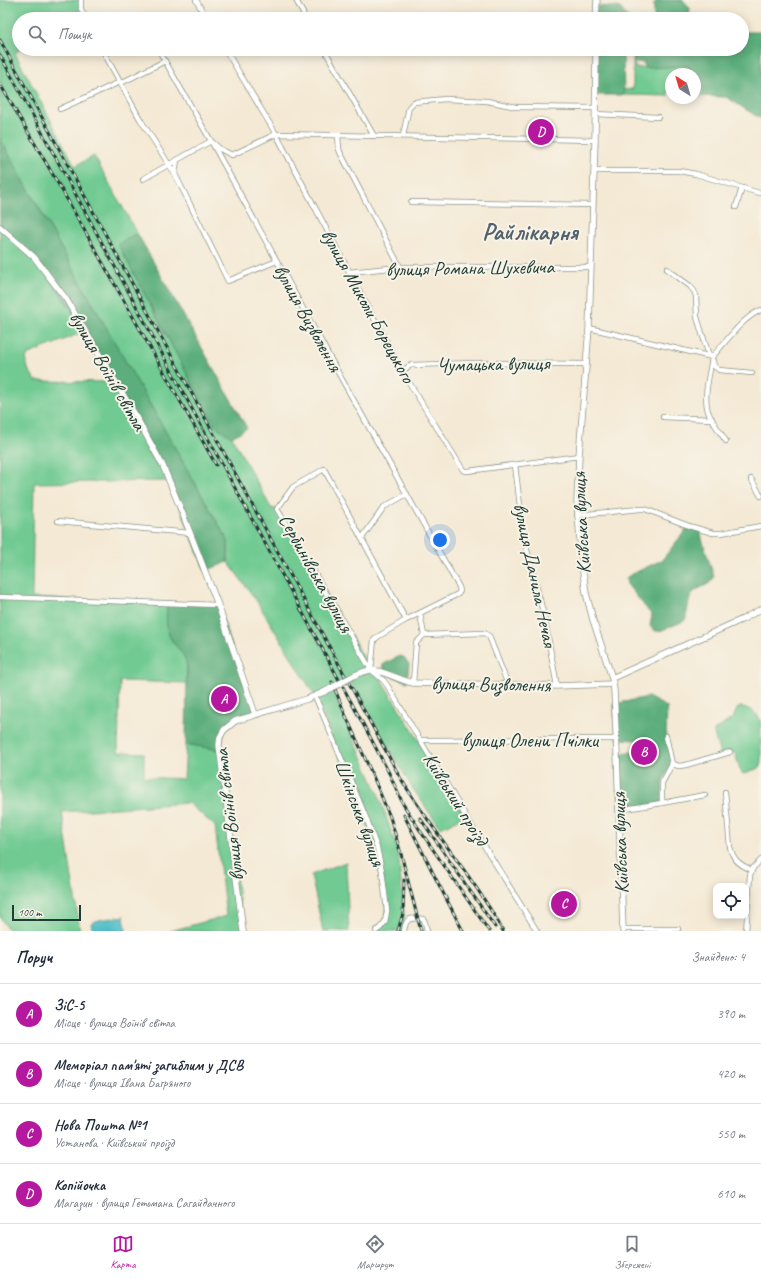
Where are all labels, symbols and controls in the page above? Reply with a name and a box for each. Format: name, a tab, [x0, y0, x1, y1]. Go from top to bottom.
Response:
search box	[12, 12, 749, 56]
icon: search	[26, 23, 48, 45]
text: Пошук	[58, 25, 91, 44]
north arrow	[665, 68, 701, 104]
pin: D	[528, 117, 554, 147]
district label: Райлікарня	[482, 217, 579, 247]
street label: вулиця Миколи Борецького	[315, 225, 421, 388]
street label: вулиця Романа Шухевича	[386, 254, 556, 282]
street label: вулиця Визволення	[267, 260, 348, 377]
street label: вулиця Воїнів світла	[64, 307, 153, 436]
street label: Чумацька вулиця	[436, 350, 552, 377]
street label: Київська вулиця	[566, 471, 596, 574]
street label: вулиця Данила Нечая	[508, 501, 563, 651]
street label: Сербинівська вулиця	[273, 509, 359, 637]
your location	[430, 530, 450, 550]
street label: вулиця Визволення	[431, 670, 552, 699]
pin: A	[211, 684, 237, 714]
street label: вулиця Олени Пчілки	[462, 728, 600, 753]
pin: B	[631, 737, 657, 767]
street label: вулиця Воїнів світла	[208, 746, 250, 883]
street label: Київський проїзд	[417, 748, 495, 852]
street label: Шкінська вулиця	[329, 756, 391, 870]
street label: Київська вулиця	[606, 791, 634, 894]
map controls	[713, 883, 749, 919]
button: locate	[713, 883, 749, 919]
pin: C	[551, 889, 577, 919]
scale bar	[12, 903, 81, 922]
text: 100 m	[18, 905, 42, 919]
text: Поруч	[16, 947, 52, 968]
text: Знайдено: 4	[691, 949, 745, 965]
text: ЗіС-5	[54, 996, 84, 1015]
text: A	[26, 1006, 32, 1022]
text: 390 m	[717, 1006, 745, 1022]
text: Місце · вулиця Воїнів світла	[54, 1015, 175, 1031]
text: Меморіал пам'яті загиблим у ДСВ	[54, 1056, 244, 1075]
text: B	[26, 1066, 32, 1082]
text: 420 m	[717, 1066, 745, 1082]
text: Місце · вулиця Івана Багряного	[54, 1075, 190, 1091]
text: Нова Пошта №1	[54, 1116, 147, 1135]
text: C	[26, 1126, 32, 1142]
text: 550 m	[717, 1126, 745, 1142]
text: Установа · Київський проїзд	[54, 1135, 174, 1151]
text: Копійочка	[54, 1176, 105, 1195]
text: D	[25, 1186, 33, 1202]
text: 610 m	[717, 1186, 745, 1202]
text: Магазин · вулиця Гетьмана Сагайдачного	[54, 1195, 235, 1211]
tab: Карта	[111, 1233, 136, 1271]
tab: Маршрут	[357, 1233, 393, 1271]
tab: Збережені	[615, 1233, 650, 1271]

